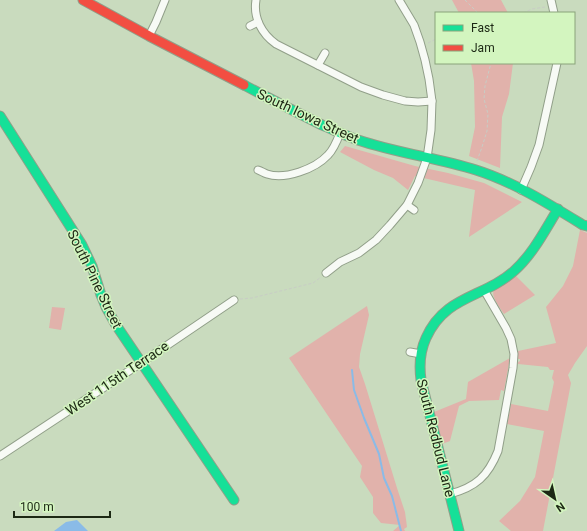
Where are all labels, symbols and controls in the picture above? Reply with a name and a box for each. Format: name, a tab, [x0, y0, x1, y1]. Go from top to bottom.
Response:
legend	[435, 12, 575, 64]
text: Fast	[471, 21, 494, 35]
text: Jam	[471, 41, 495, 55]
street label: South Iowa Street	[255, 85, 362, 147]
street label: South Pine Street	[64, 227, 126, 331]
street label: West 115th Terrace	[62, 338, 172, 418]
street label: South Redbud Lane	[414, 377, 458, 499]
north arrow	[535, 479, 575, 519]
scale bar	[14, 493, 110, 519]
text: N	[553, 499, 567, 515]
text: 100 m	[20, 500, 54, 514]

